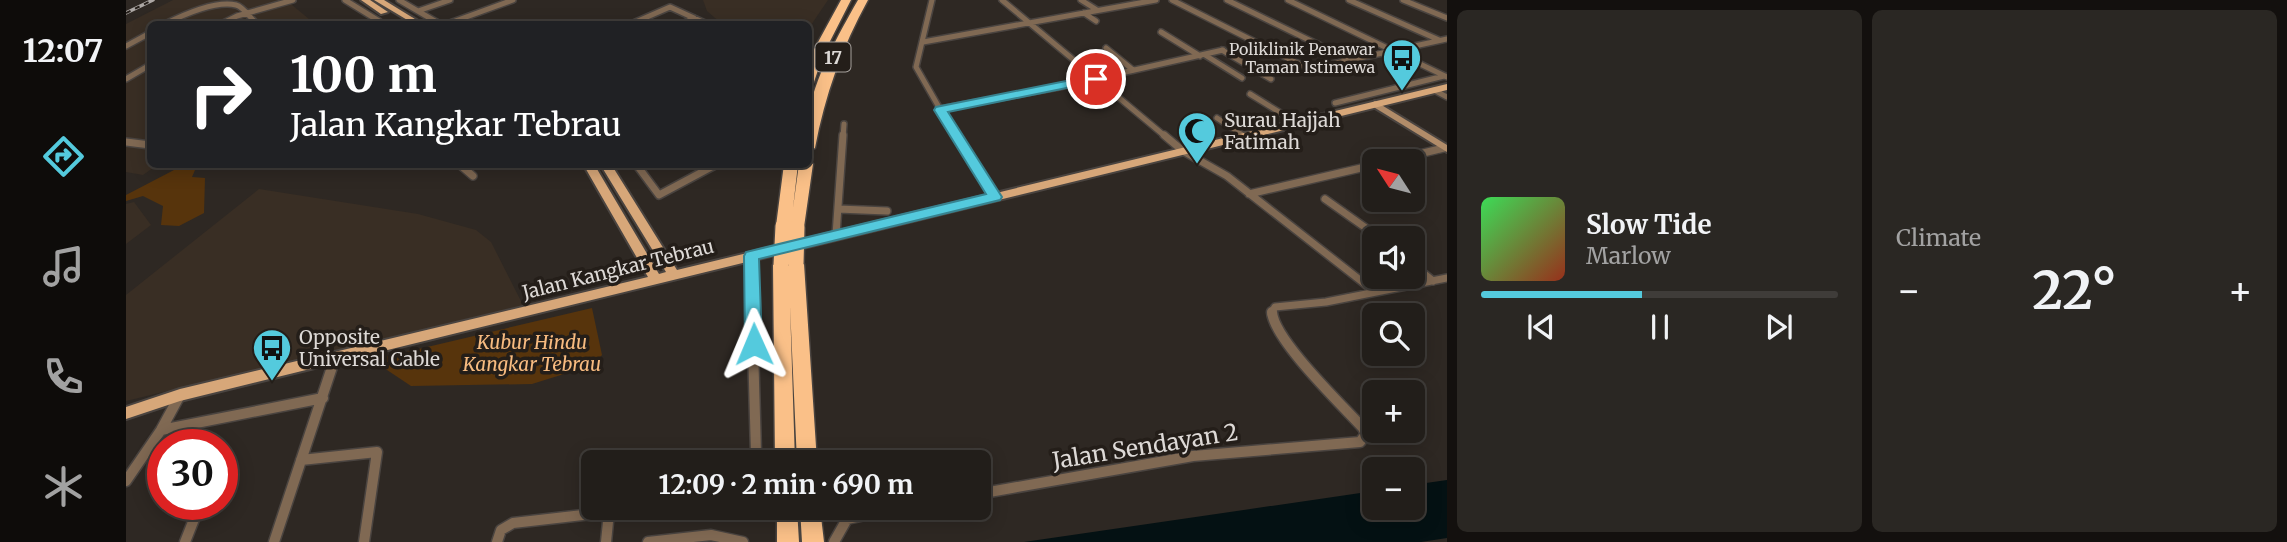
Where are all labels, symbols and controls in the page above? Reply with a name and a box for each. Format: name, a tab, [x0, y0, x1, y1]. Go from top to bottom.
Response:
text: 12:07	[23, 31, 103, 71]
bus stop icon: Poliklinik Penawar Taman Istimewa	[1381, 37, 1423, 92]
place label: Poliklinik Penawar Taman Istimewa	[1229, 39, 1375, 77]
road number: 17	[816, 42, 850, 72]
text: 100 m	[290, 44, 437, 105]
icon: right	[175, 49, 266, 140]
pin	[1066, 49, 1126, 109]
icon: arrive	[1077, 60, 1115, 98]
text: Jalan Kangkar Tebrau	[290, 105, 621, 145]
place label: Surau Hajjah Fatimah	[1224, 108, 1341, 154]
mosque icon: Surau Hajjah Fatimah	[1176, 110, 1218, 165]
icon: directions	[39, 132, 88, 181]
north arrow	[1362, 149, 1424, 212]
map controls	[1362, 149, 1425, 520]
text: Slow Tide	[1586, 208, 1712, 241]
text: Climate	[1896, 223, 1981, 252]
button: sound	[1362, 226, 1425, 289]
street label: Jalan Kangkar Tebrau	[519, 234, 716, 305]
text: Marlow	[1586, 241, 1671, 270]
icon: music	[39, 242, 88, 291]
text: 22°	[2032, 258, 2117, 323]
text: −	[1896, 267, 1921, 314]
text: +	[2228, 267, 2253, 314]
button: search	[1362, 303, 1425, 366]
position arrow	[717, 307, 791, 381]
icon: previous	[1522, 308, 1560, 346]
icon: pause	[1641, 308, 1679, 346]
icon: next	[1760, 308, 1798, 346]
place label: Opposite Universal Cable	[299, 325, 440, 371]
bus stop icon: Opposite Universal Cable	[251, 327, 293, 382]
park label: Kubur Hindu Kangkar Tebrau	[462, 330, 601, 376]
icon: phone	[39, 352, 88, 401]
button: +	[1362, 380, 1425, 443]
street label: Jalan Sendayan 2	[1049, 417, 1240, 475]
speed limit sign: 30	[147, 429, 238, 520]
button: −	[1362, 457, 1425, 520]
icon: climate	[39, 462, 88, 511]
text: 12:09 · 2 min · 690 m	[659, 468, 913, 501]

